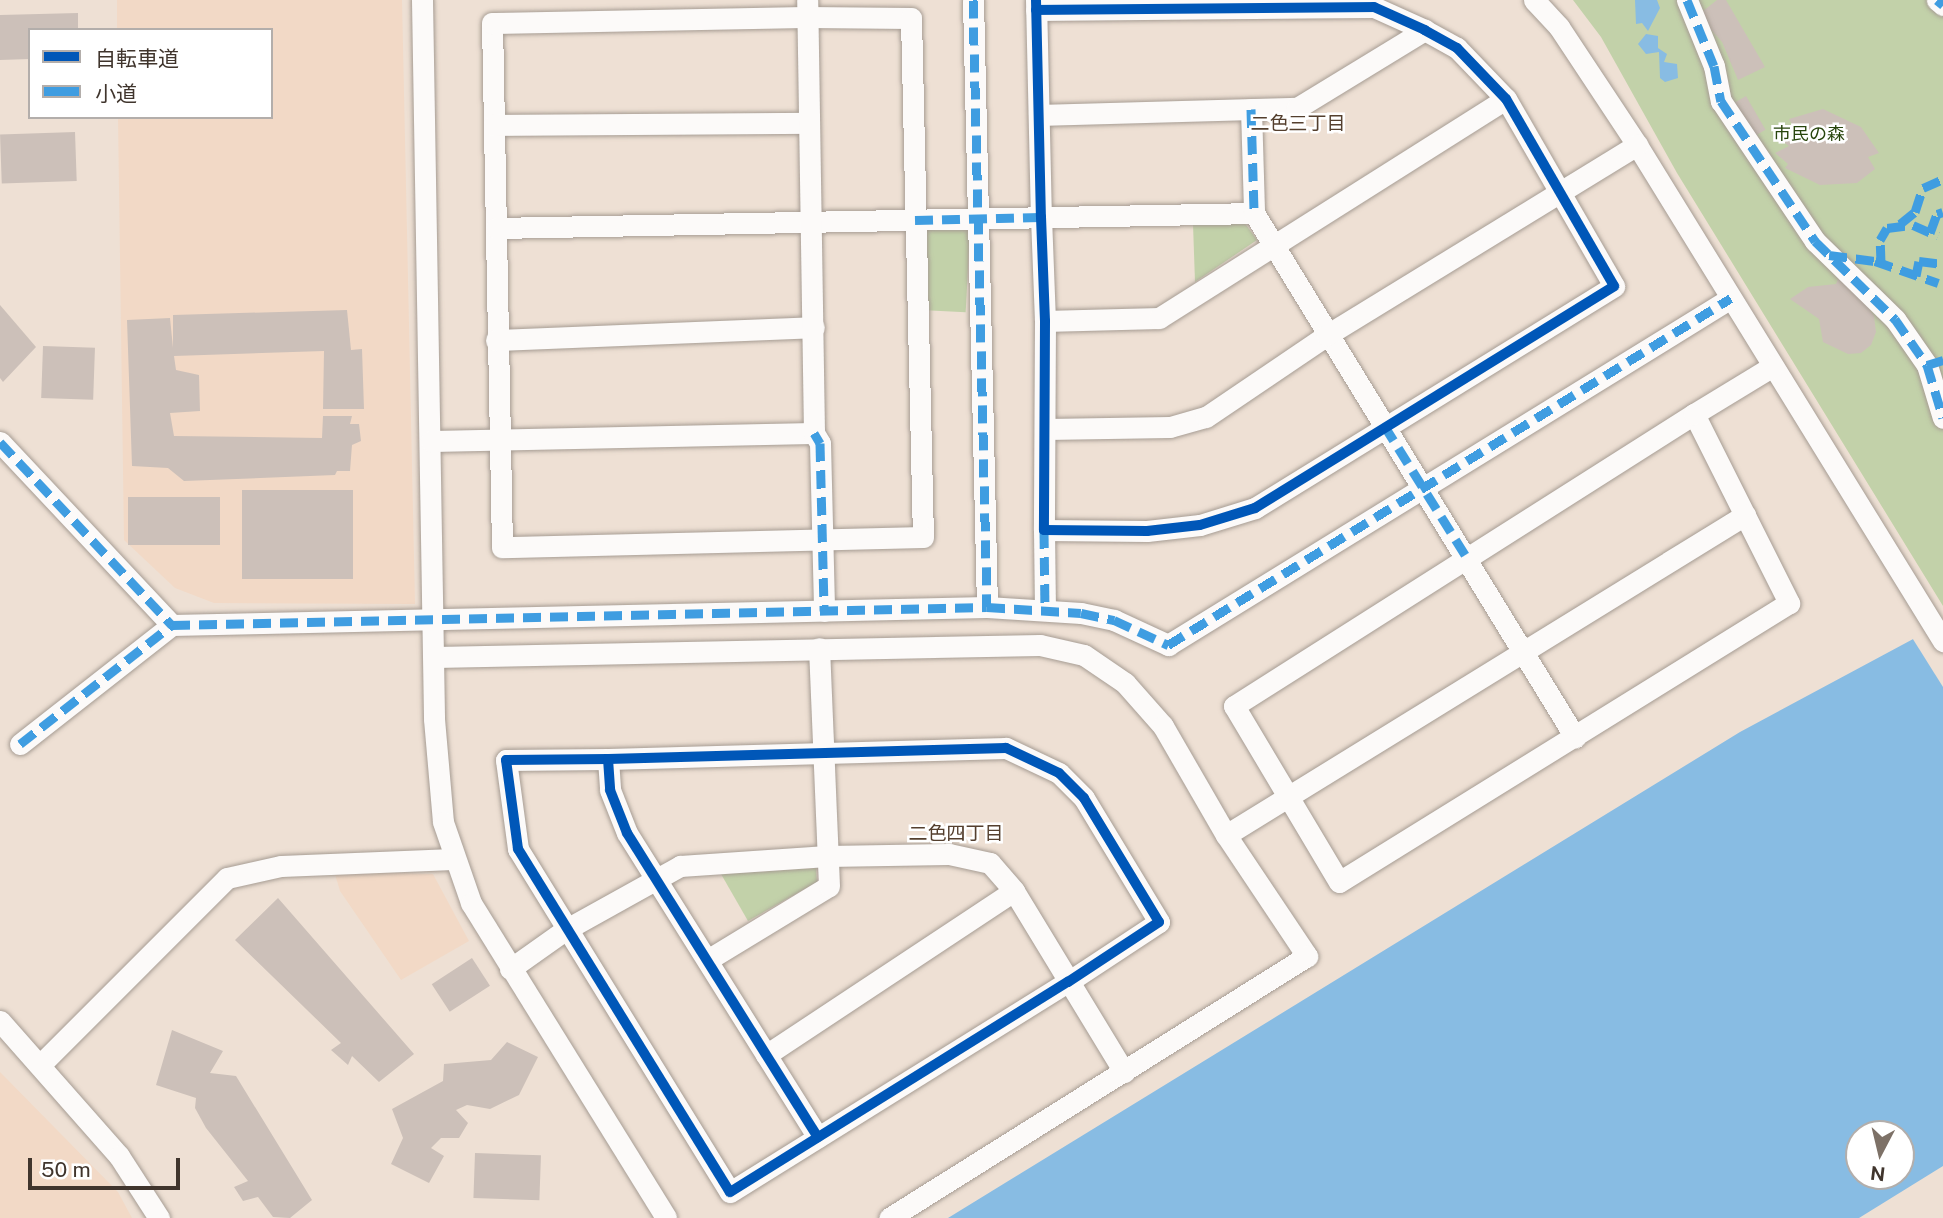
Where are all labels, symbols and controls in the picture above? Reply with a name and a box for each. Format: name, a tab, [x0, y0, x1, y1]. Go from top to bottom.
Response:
legend	[28, 28, 273, 119]
text: 自転車道	[95, 46, 179, 71]
text: 小道	[95, 81, 137, 106]
district label: 二色三丁目	[1251, 113, 1345, 135]
park label: 市民の森	[1773, 123, 1845, 145]
district label: 二色四丁目	[909, 823, 1003, 845]
north arrow	[1845, 1120, 1915, 1190]
scale bar	[32, 1144, 184, 1188]
text: 50 m	[41, 1157, 91, 1182]
text: N	[1869, 1162, 1886, 1186]

